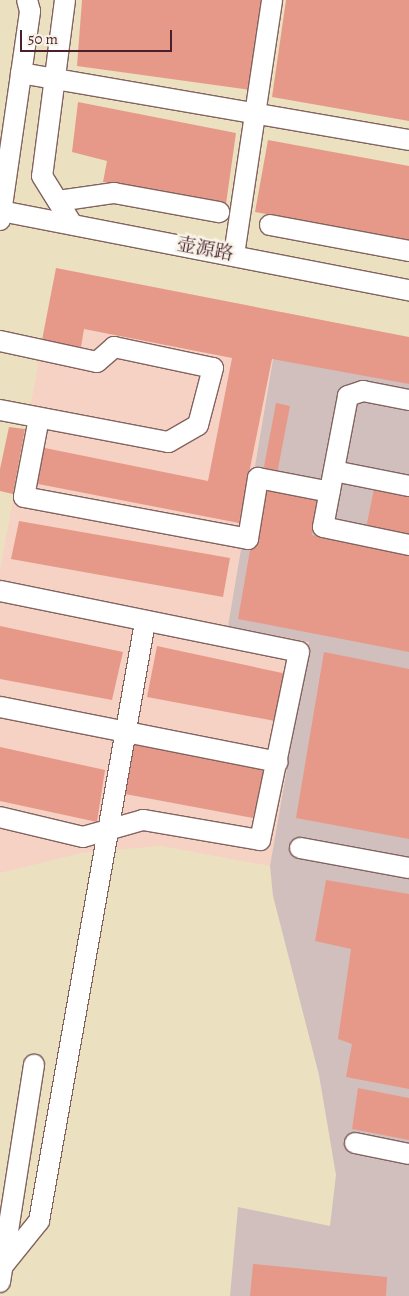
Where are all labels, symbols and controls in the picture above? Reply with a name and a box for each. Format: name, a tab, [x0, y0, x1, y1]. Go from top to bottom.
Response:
scale bar	[22, 20, 175, 52]
text: 50 m	[28, 29, 58, 49]
street label: 壶源路	[175, 233, 235, 267]

